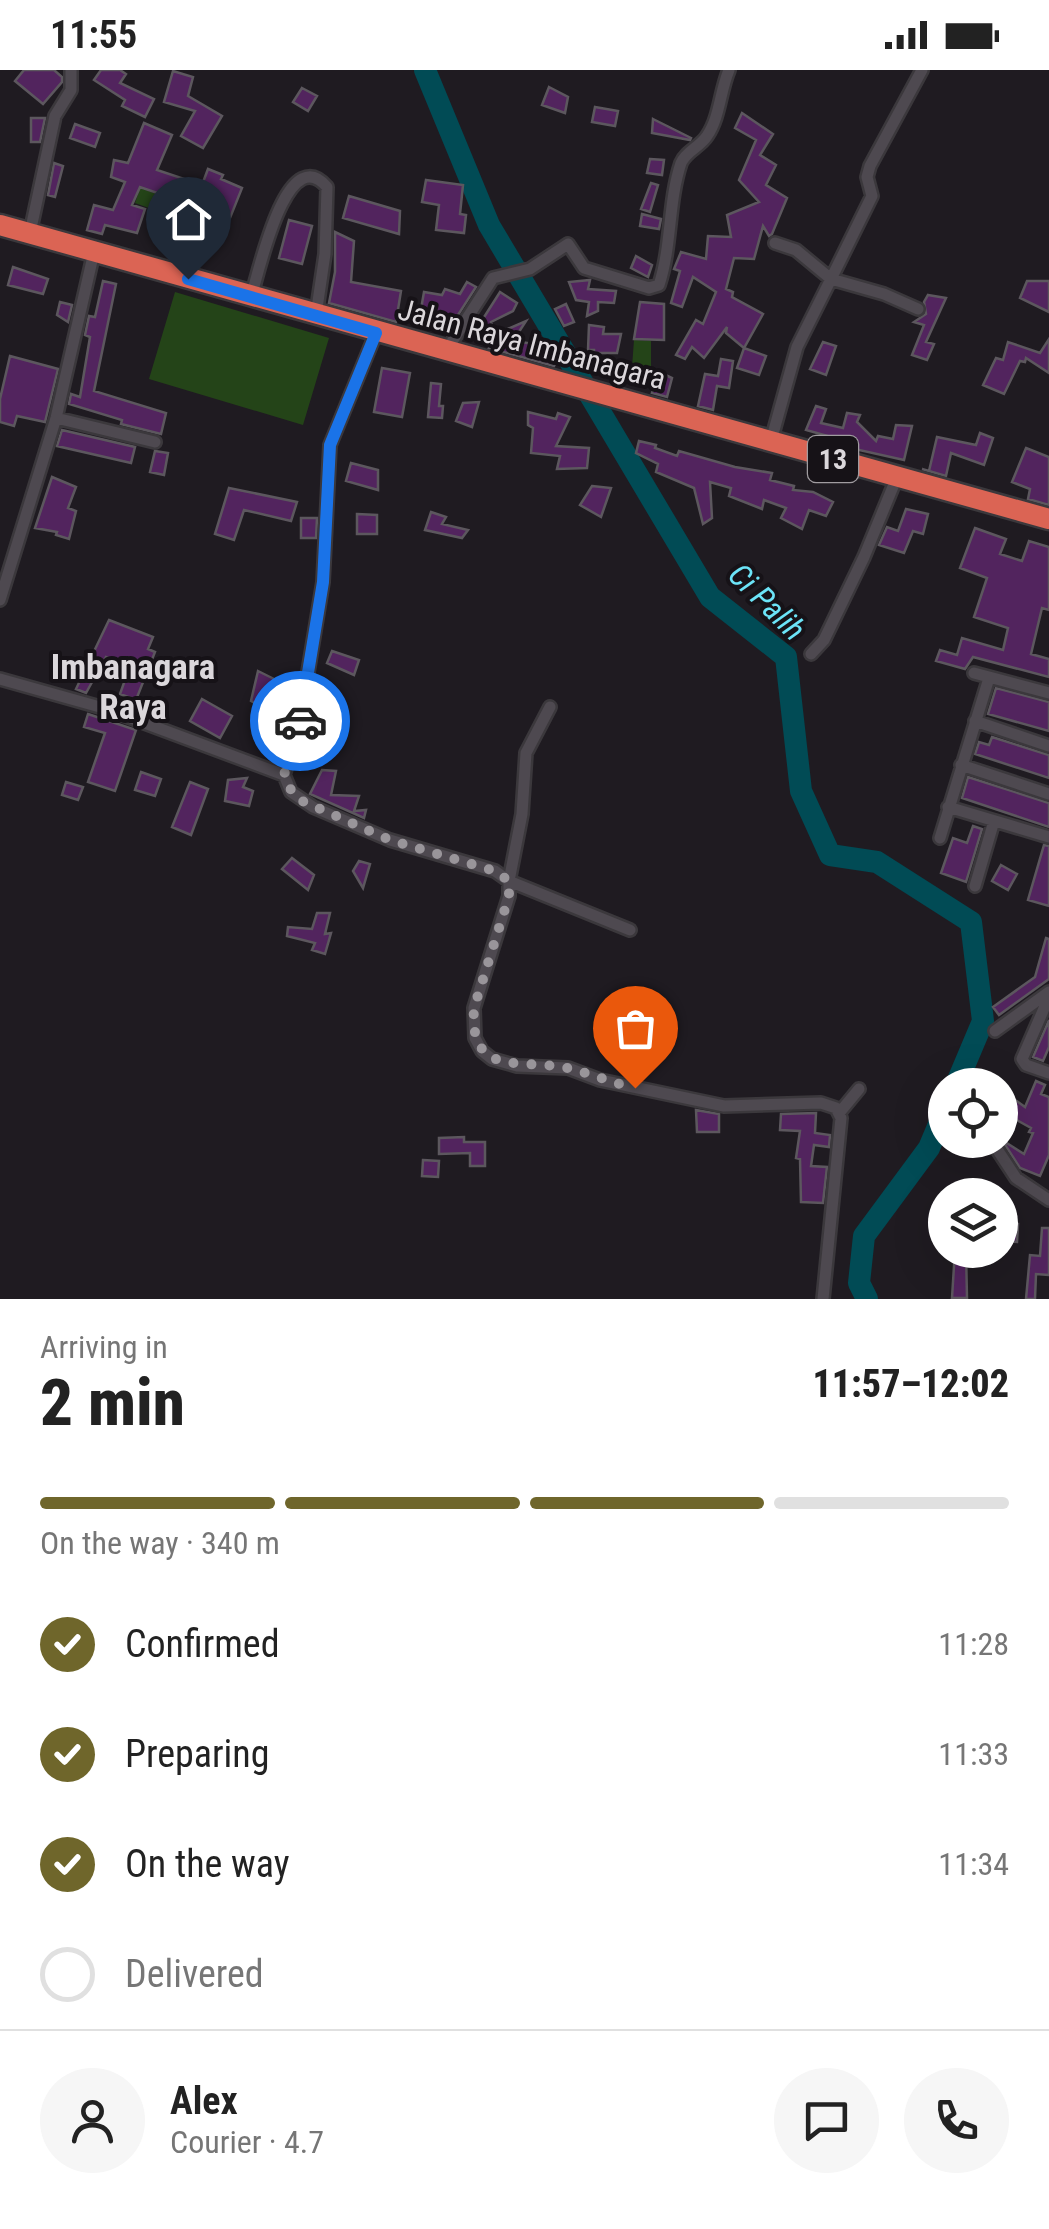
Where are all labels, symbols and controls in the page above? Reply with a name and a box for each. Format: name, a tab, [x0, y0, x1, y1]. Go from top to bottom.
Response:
text: 11:55	[50, 13, 137, 57]
pin	[146, 177, 231, 280]
icon: home	[161, 192, 216, 247]
street label: Jalan Raya Imbanagara	[394, 291, 670, 397]
road number: 13	[808, 436, 858, 482]
water label: Ci Palih	[721, 556, 813, 648]
district label: Imbanagara Raya	[51, 647, 215, 728]
courier	[250, 671, 350, 771]
icon: car	[273, 694, 328, 749]
pin	[593, 986, 678, 1089]
icon: bag	[608, 1001, 663, 1056]
map controls	[928, 1068, 1018, 1268]
button: locate	[928, 1068, 1018, 1158]
button: layers	[928, 1178, 1018, 1268]
text: Arriving in	[40, 1328, 168, 1366]
text: 11:57–12:02	[812, 1362, 1009, 1406]
text: 2 min	[40, 1365, 185, 1441]
text: On the way · 340 m	[40, 1524, 280, 1562]
icon: check	[40, 1617, 95, 1672]
text: Confirmed	[125, 1622, 280, 1666]
text: 11:28	[938, 1625, 1009, 1663]
icon: check	[40, 1727, 95, 1782]
text: Preparing	[125, 1732, 270, 1776]
text: 11:33	[938, 1735, 1009, 1773]
icon: check	[40, 1837, 95, 1892]
text: On the way	[125, 1842, 290, 1886]
text: 11:34	[938, 1845, 1009, 1883]
text: Delivered	[125, 1952, 264, 1996]
button: person	[40, 2068, 145, 2173]
button: chat	[774, 2068, 879, 2173]
button: phone	[904, 2068, 1009, 2173]
text: Alex	[170, 2079, 238, 2123]
text: Courier · 4.7	[170, 2123, 324, 2161]

